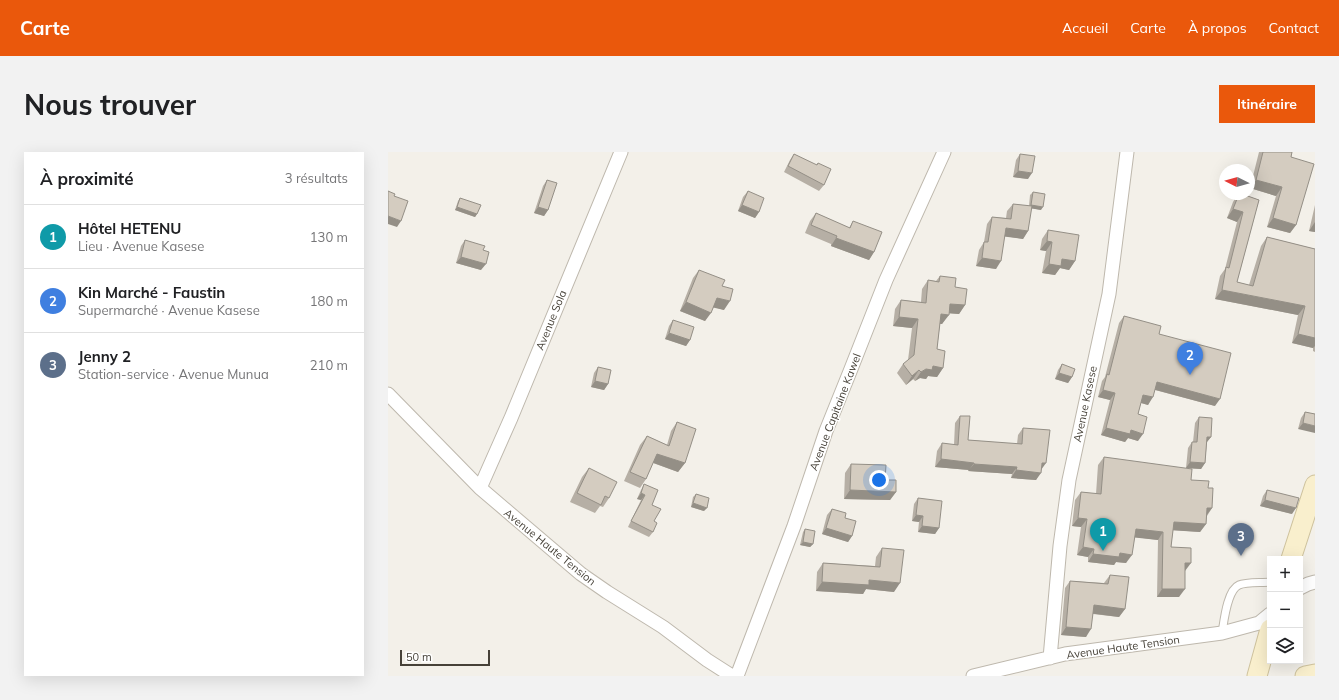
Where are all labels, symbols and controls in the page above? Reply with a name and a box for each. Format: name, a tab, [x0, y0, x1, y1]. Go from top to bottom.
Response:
text: Carte	[20, 16, 70, 40]
text: Accueil	[1062, 19, 1108, 37]
text: Carte	[1130, 19, 1166, 37]
text: À propos	[1188, 19, 1247, 37]
text: Contact	[1269, 19, 1319, 37]
button: Itinéraire	[1219, 85, 1315, 123]
text: Nous trouver	[24, 87, 196, 122]
north arrow	[1219, 164, 1255, 200]
text: À proximité	[40, 168, 134, 189]
text: 3 résultats	[285, 170, 348, 186]
text: Hôtel HETENU	[78, 219, 181, 238]
text: 1	[49, 229, 57, 245]
text: 130 m	[310, 229, 348, 245]
text: Lieu · Avenue Kasese	[78, 238, 204, 254]
text: Kin Marché - Faustin	[78, 283, 225, 302]
street label: Avenue Sola	[533, 288, 569, 352]
text: 2	[49, 293, 57, 309]
text: 180 m	[310, 293, 348, 309]
text: Supermarché · Avenue Kasese	[78, 302, 260, 318]
pin: 2	[1177, 342, 1203, 375]
text: Jenny 2	[78, 347, 131, 366]
street label: Avenue Capitaine Kawel	[806, 351, 864, 473]
text: 3	[49, 357, 57, 373]
text: 210 m	[310, 357, 348, 373]
street label: Avenue Kasese	[1070, 365, 1100, 443]
text: Station-service · Avenue Munua	[78, 366, 269, 382]
your location	[869, 470, 889, 490]
street label: Avenue Haute Tension	[501, 506, 599, 588]
pin: 1	[1090, 518, 1116, 551]
pin: 3	[1228, 523, 1254, 556]
map controls	[1267, 556, 1303, 664]
button: +	[1267, 556, 1303, 592]
button: −	[1267, 592, 1303, 628]
button: layers	[1267, 628, 1303, 664]
street label: Avenue Haute Tension	[1065, 632, 1181, 662]
scale bar	[400, 648, 490, 667]
text: 50 m	[406, 650, 432, 664]

